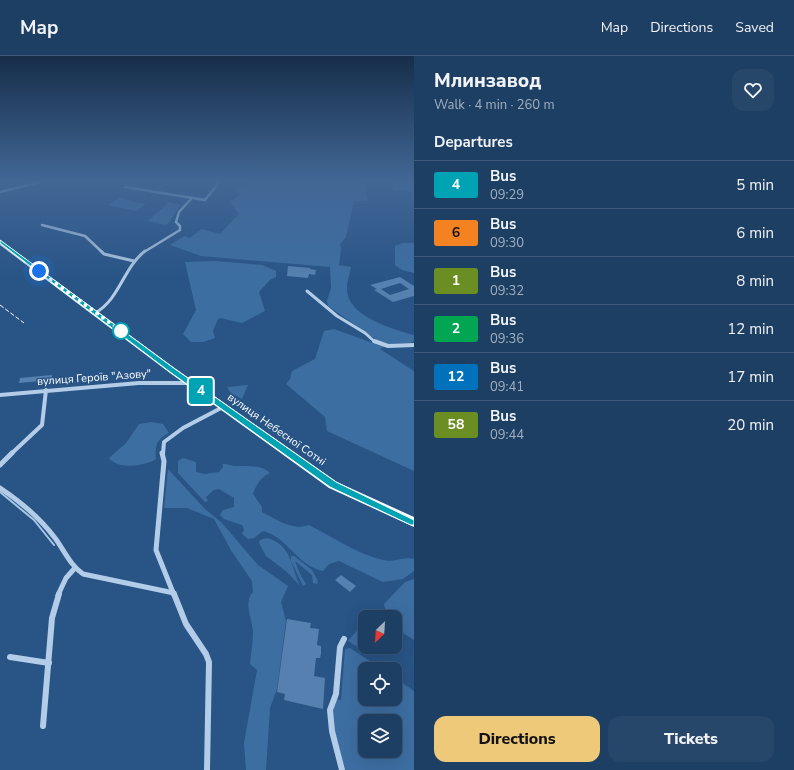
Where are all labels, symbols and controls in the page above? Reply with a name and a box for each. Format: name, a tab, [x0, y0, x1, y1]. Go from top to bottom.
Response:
text: Map	[20, 15, 58, 41]
text: Map	[601, 18, 628, 37]
text: Directions	[650, 18, 713, 37]
text: Saved	[735, 18, 774, 37]
text: Млинзавод	[434, 68, 541, 94]
button: heart	[732, 69, 774, 111]
text: Walk · 4 min · 260 m	[434, 96, 555, 114]
text: Departures	[434, 132, 513, 152]
text: Bus	[490, 166, 516, 186]
text: 4	[452, 175, 460, 194]
text: 5 min	[736, 175, 774, 195]
text: 09:29	[490, 186, 524, 204]
text: Bus	[490, 214, 516, 234]
text: 6	[452, 223, 460, 242]
text: 6 min	[736, 223, 774, 243]
text: 09:30	[490, 234, 524, 252]
your location	[29, 261, 49, 281]
text: Bus	[490, 262, 516, 282]
text: 1	[452, 271, 460, 290]
text: 8 min	[736, 271, 774, 291]
text: 09:32	[490, 282, 524, 300]
text: Bus	[490, 310, 516, 330]
text: 2	[452, 319, 460, 338]
text: 12 min	[727, 319, 774, 339]
unlabelled marker	[112, 322, 130, 340]
text: 09:36	[490, 330, 524, 348]
text: Bus	[490, 358, 516, 378]
street label: вулиця Героїв "Азову"	[36, 366, 152, 389]
text: 12	[448, 367, 464, 386]
text: 17 min	[727, 367, 774, 387]
line badge: 4	[188, 378, 214, 404]
text: 09:41	[490, 378, 524, 396]
text: 4	[197, 381, 205, 400]
street label: вулиця Небесної Сотні	[225, 390, 329, 469]
text: Bus	[490, 406, 516, 426]
text: 58	[448, 415, 464, 434]
text: 20 min	[727, 415, 774, 435]
text: 09:44	[490, 426, 524, 444]
north arrow	[358, 610, 402, 654]
map controls	[358, 610, 402, 758]
button: locate	[358, 662, 402, 706]
button: layers	[358, 714, 402, 758]
button: Directions	[434, 716, 600, 762]
button: Tickets	[608, 716, 774, 762]

